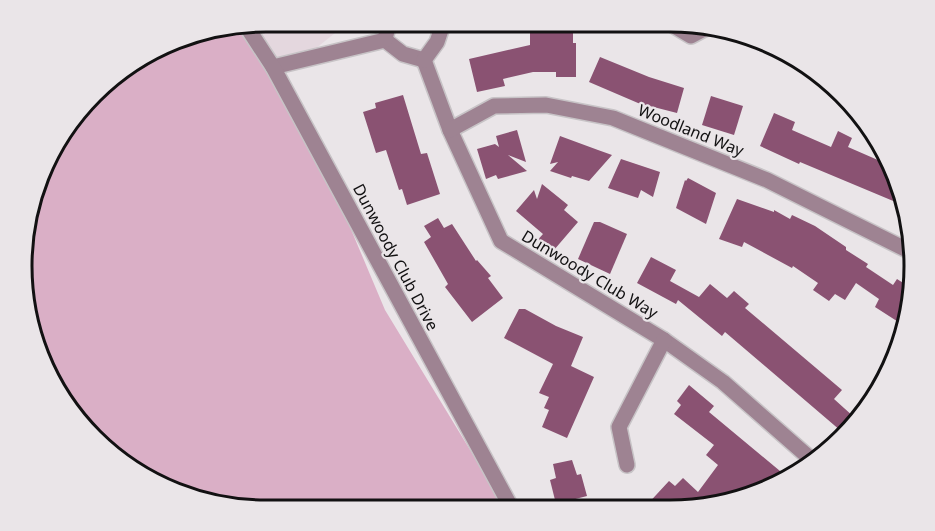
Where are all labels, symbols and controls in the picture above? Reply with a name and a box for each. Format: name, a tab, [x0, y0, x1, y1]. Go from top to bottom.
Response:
street label: Woodland Way	[635, 99, 748, 162]
street label: Dunwoody Club Drive	[348, 180, 444, 334]
street label: Dunwoody Club Way	[518, 225, 663, 324]

